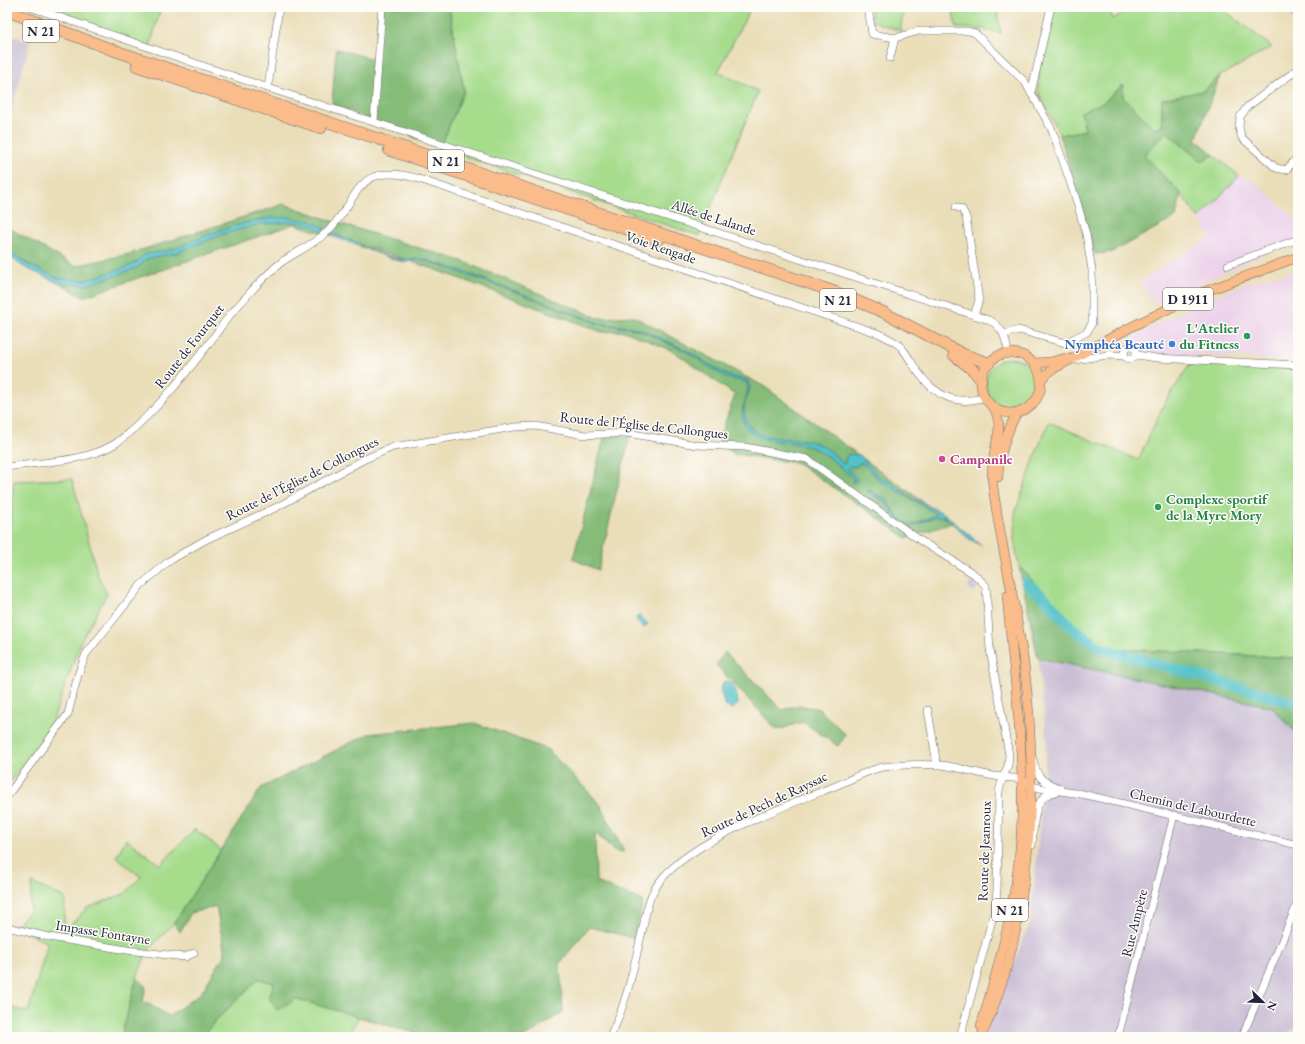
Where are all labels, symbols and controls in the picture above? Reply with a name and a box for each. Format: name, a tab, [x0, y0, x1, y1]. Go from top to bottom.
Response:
road number: N 21	[23, 20, 59, 42]
road number: N 21	[428, 150, 464, 172]
street label: Allée de Lalande	[668, 195, 759, 239]
street label: Voie Rengade	[623, 226, 699, 268]
road number: D 1911	[1163, 288, 1213, 310]
road number: N 21	[820, 289, 856, 311]
street label: Route de Fourquet	[150, 300, 228, 392]
place label: L'Atelier du Fitness	[1179, 319, 1239, 353]
marker: L'Atelier du Fitness	[1242, 331, 1252, 341]
place label: Nymphéa Beauté	[1064, 335, 1164, 353]
marker: Nymphéa Beauté	[1167, 339, 1177, 349]
street label: Route de l’Église de Collongues	[559, 407, 729, 443]
street label: Route de l’Église de Collongues	[223, 431, 382, 524]
place label: Campanile	[950, 450, 1013, 468]
marker: Campanile	[937, 454, 947, 464]
place label: Complexe sportif de la Myre Mory	[1166, 490, 1269, 524]
marker: Complexe sportif de la Myre Mory	[1153, 502, 1163, 512]
street label: Route de Pech de Rayssac	[698, 767, 830, 841]
street label: Chemin de Labourdette	[1128, 784, 1258, 830]
street label: Route de Jeanroux	[973, 800, 995, 902]
street label: Rue Ampère	[1117, 887, 1151, 959]
road number: N 21	[992, 899, 1028, 921]
street label: Impasse Fontayne	[54, 916, 152, 948]
north arrow	[1243, 982, 1283, 1022]
text: N	[1264, 999, 1280, 1013]

